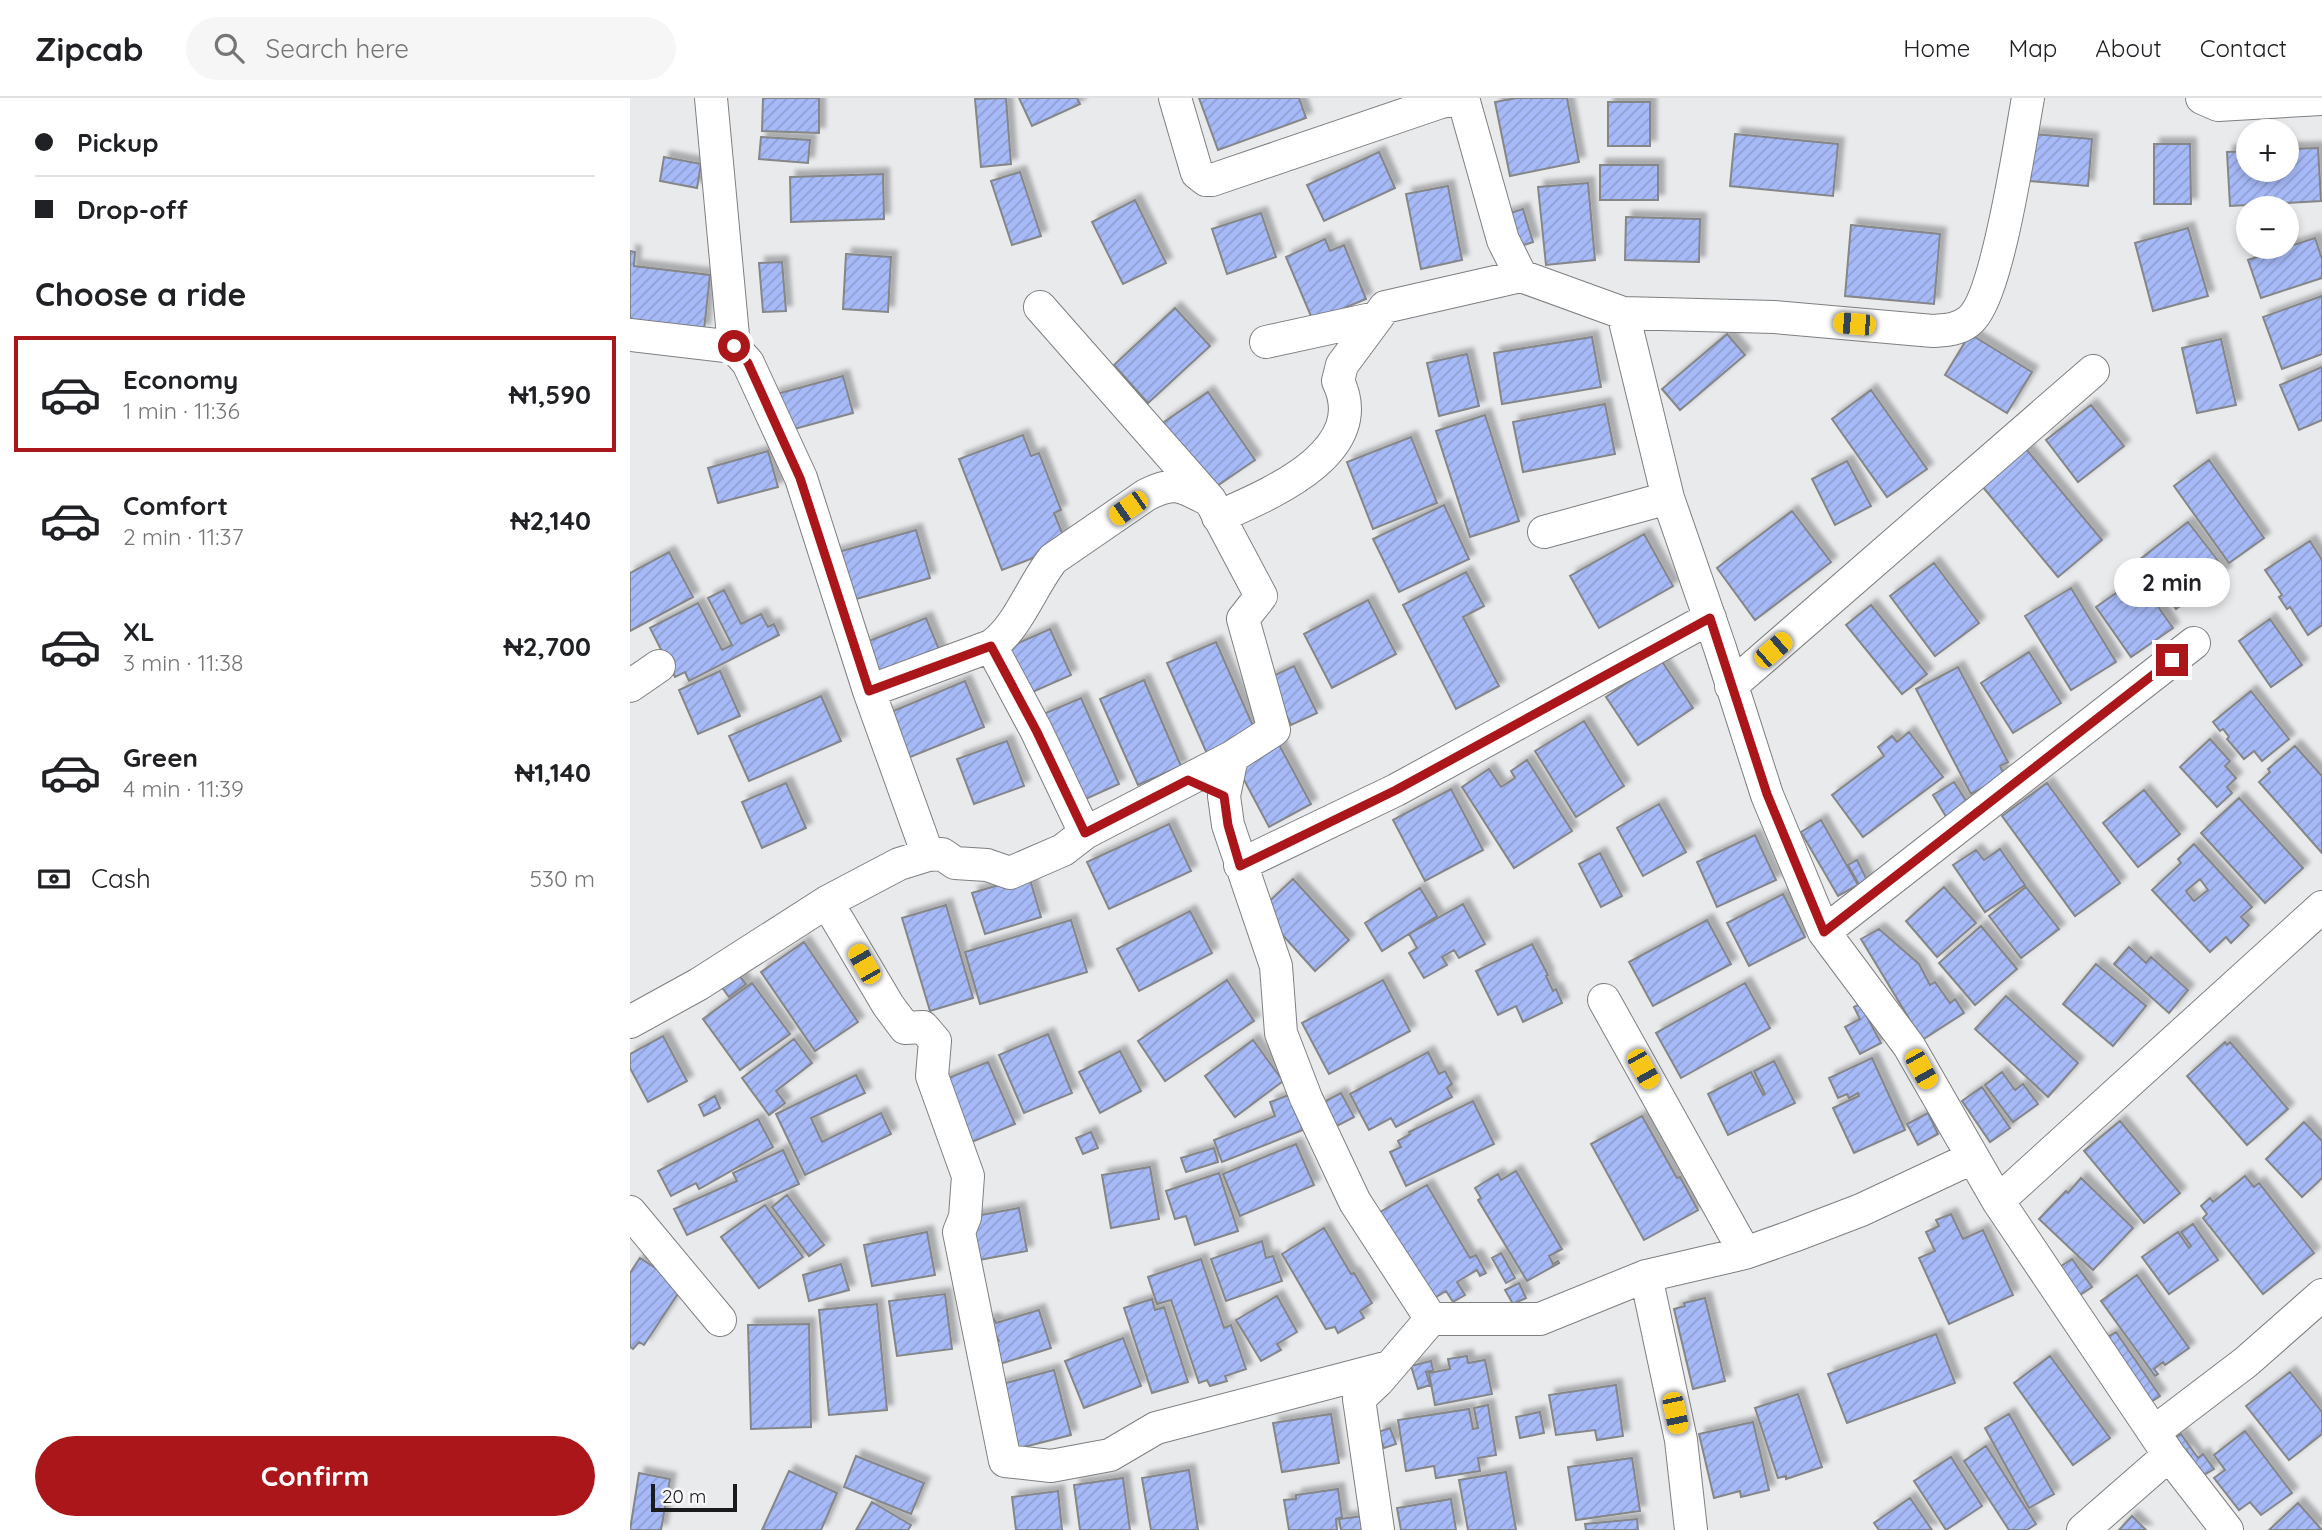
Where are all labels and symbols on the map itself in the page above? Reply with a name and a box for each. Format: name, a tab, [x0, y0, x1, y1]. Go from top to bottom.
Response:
car	[1833, 312, 1876, 336]
route start	[718, 330, 750, 362]
car	[1105, 487, 1152, 529]
callout: 2 min	[2114, 559, 2230, 608]
car	[1751, 628, 1796, 672]
route end	[2156, 644, 2188, 676]
car	[845, 941, 884, 987]
car	[1624, 1046, 1663, 1092]
car	[1902, 1046, 1941, 1092]
car	[1661, 1390, 1690, 1436]
scale bar	[651, 1481, 737, 1513]

